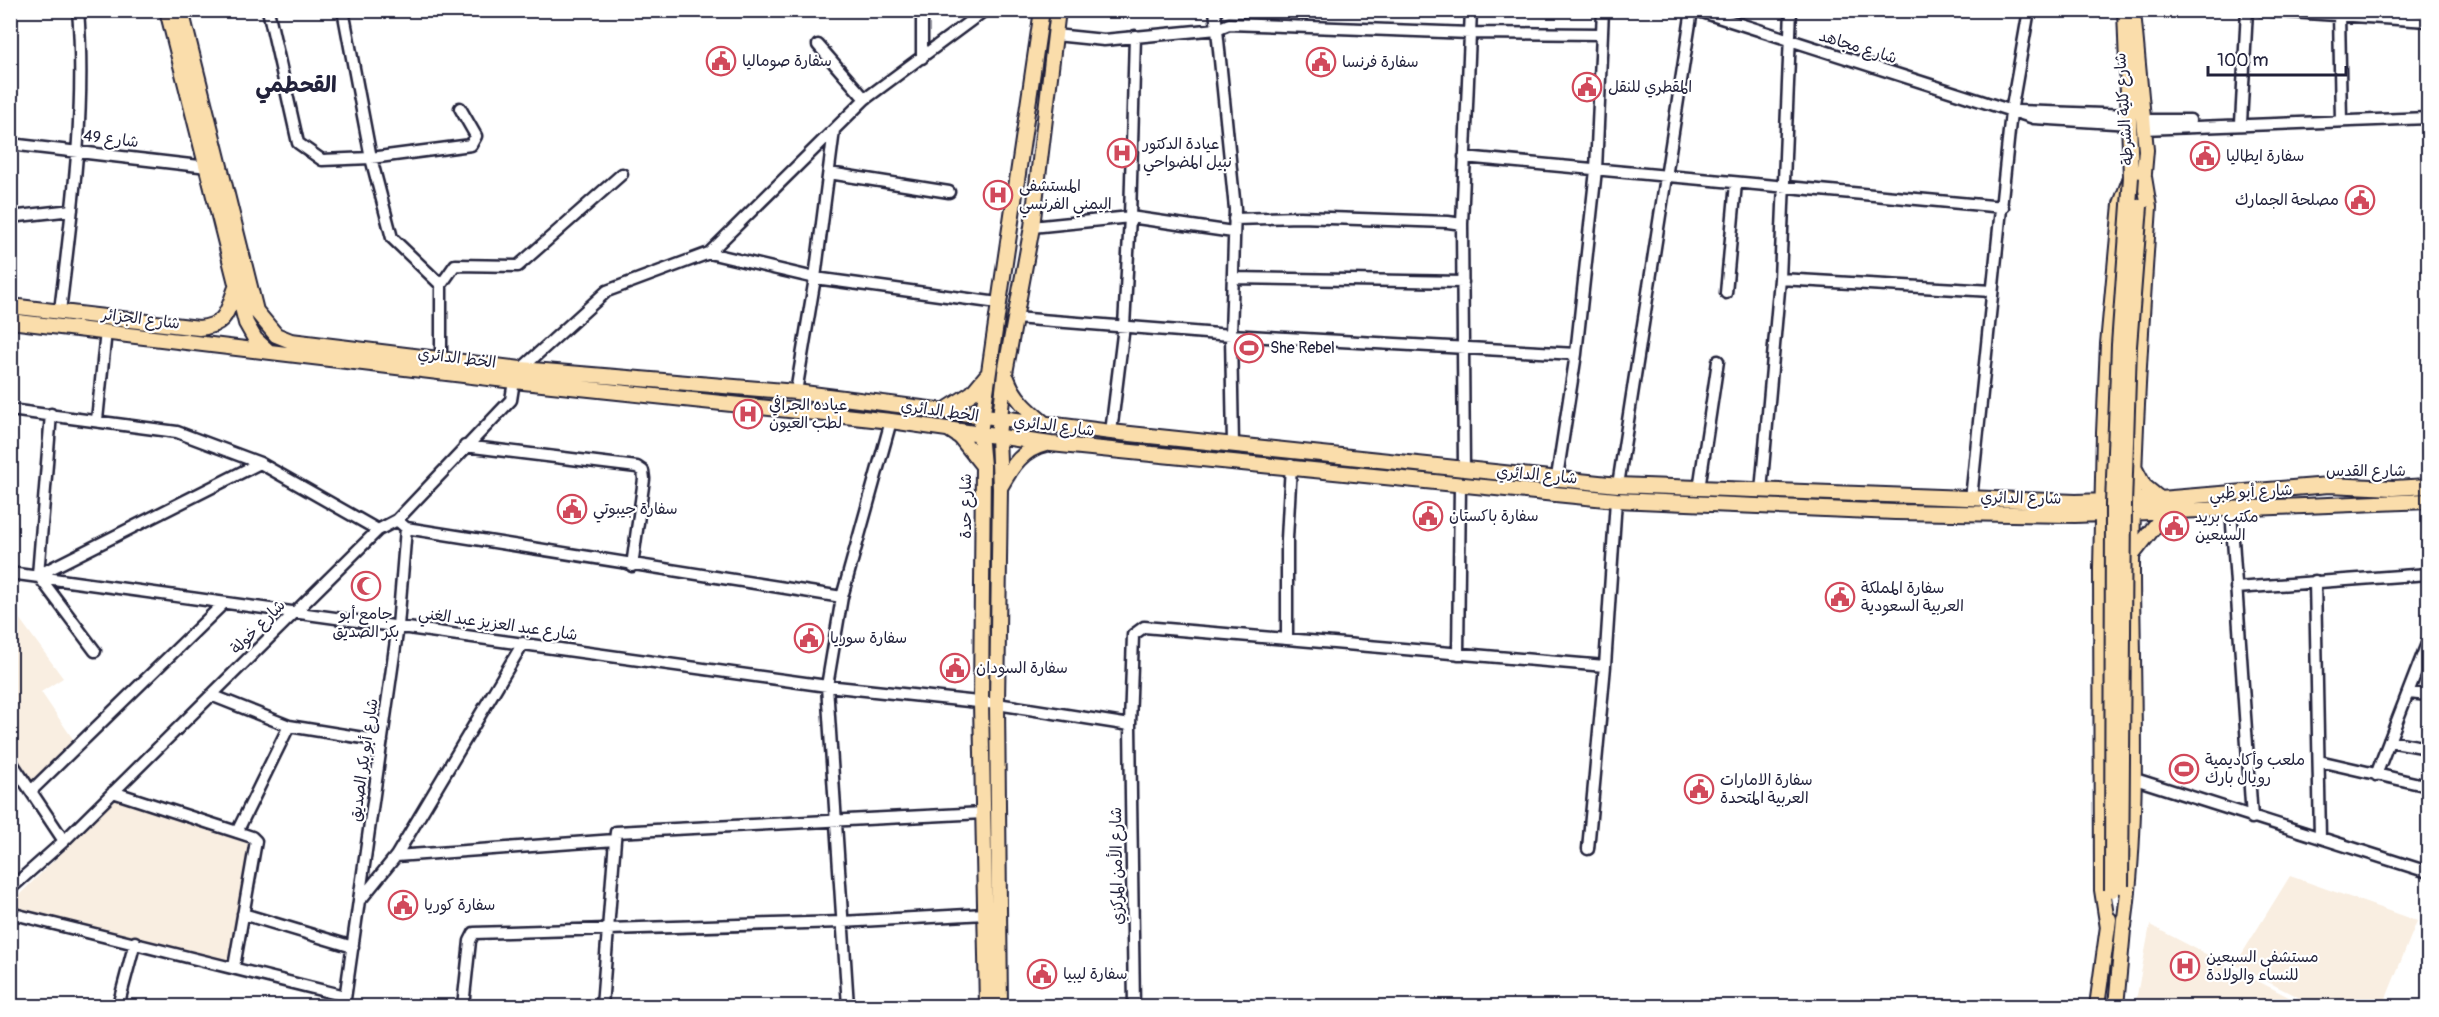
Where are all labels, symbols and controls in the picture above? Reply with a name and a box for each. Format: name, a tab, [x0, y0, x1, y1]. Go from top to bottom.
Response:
street label: شارع مجاهد	[1816, 26, 1900, 69]
scale bar	[2208, 39, 2346, 77]
public building icon: سفارة صوماليا	[705, 45, 737, 77]
public building icon: سفارة فرنسا	[1305, 46, 1337, 78]
text: 100 m	[2217, 49, 2269, 72]
place label: سفارة صوماليا	[742, 51, 832, 71]
place label: سفارة فرنسا	[1342, 52, 1419, 72]
street label: شارع كلية الشرطة	[2110, 52, 2139, 166]
district label: القحطمي	[255, 71, 337, 104]
public building icon: المقطري للنقل	[1571, 71, 1603, 103]
place label: المقطري للنقل	[1608, 77, 1692, 98]
street label: شارع 49	[82, 126, 140, 153]
place label: عيادة الدكتور نبيل المضواحي	[1141, 134, 1232, 176]
hospital icon: عيادة الدكتور نبيل المضواحي	[1106, 137, 1138, 169]
public building icon: سفارة ايطاليا	[2189, 140, 2221, 172]
place label: سفارة ايطاليا	[2226, 146, 2304, 166]
place label: المستشفى اليمني الفرنسي	[1019, 176, 1112, 218]
hospital icon: المستشفى اليمني الفرنسي	[982, 179, 1014, 211]
public building icon: مصلحة الجمارك	[2344, 184, 2376, 216]
place label: مصلحة الجمارك	[2235, 190, 2339, 210]
street label: شارع الجزائر	[99, 304, 181, 335]
sports icon: She Rebel	[1233, 332, 1265, 364]
place label: She Rebel	[1270, 338, 1335, 358]
street label: الخط الدائري	[417, 343, 497, 374]
place label: عياده الجرافي لطب العيون	[769, 395, 847, 433]
street label: الخط الدائري	[900, 396, 980, 427]
hospital icon: عياده الجرافي لطب العيون	[732, 398, 764, 430]
street label: شارع الدائري	[1012, 411, 1096, 442]
street label: شارع القدس	[2326, 461, 2406, 482]
street label: شارع الدائري	[1496, 462, 1578, 489]
street label: شارع حدة	[956, 473, 977, 539]
street label: شارع أبو ظبي	[2209, 480, 2293, 508]
street label: شارع الدائري	[1980, 487, 2062, 510]
public building icon: سفارة جيبوتي	[556, 493, 588, 525]
place label: سفارة جيبوتي	[593, 499, 678, 523]
public building icon: سفارة باكستان	[1412, 500, 1444, 532]
place label: سفارة باكستان	[1449, 506, 1539, 526]
place label: مكتب بريد السبعين	[2195, 507, 2259, 545]
public building icon: مكتب بريد السبعين	[2158, 510, 2190, 542]
mosque icon: جامع أبو بكر الصديق	[350, 570, 382, 602]
place label: سفارة المملكة العربية السعودية	[1861, 578, 1964, 616]
public building icon: سفارة المملكة العربية السعودية	[1824, 581, 1856, 613]
street label: شارع خولة	[226, 595, 290, 659]
street label: شارع عبد العزيز عبد الغني	[417, 603, 579, 649]
place label: جامع أبو بكر الصديق	[333, 604, 399, 642]
public building icon: سفارة سوريا	[793, 622, 825, 654]
place label: سفارة سوريا	[830, 628, 907, 648]
public building icon: سفارة السودان	[939, 652, 971, 684]
place label: سفارة السودان	[976, 658, 1068, 678]
street label: شارع أبو بكر الصديق	[345, 697, 384, 823]
place label: ملعب وأكاديمية رويال بارك	[2205, 750, 2305, 788]
sports icon: ملعب وأكاديمية رويال بارك	[2168, 753, 2200, 785]
place label: سفارة الامارات العربية المتحدة	[1720, 770, 1813, 808]
public building icon: سفارة الامارات العربية المتحدة	[1683, 773, 1715, 805]
street label: شارع الأمن المركزي	[1105, 807, 1129, 925]
public building icon: سفارة كوريا	[387, 889, 419, 921]
place label: سفارة كوريا	[424, 895, 495, 915]
place label: مستشفى السبعين للنساء والولادة	[2206, 947, 2319, 985]
hospital icon: مستشفى السبعين للنساء والولادة	[2169, 950, 2201, 982]
public building icon: سفارة ليبيا	[1026, 958, 1058, 990]
place label: سفارة ليبيا	[1063, 964, 1128, 984]

